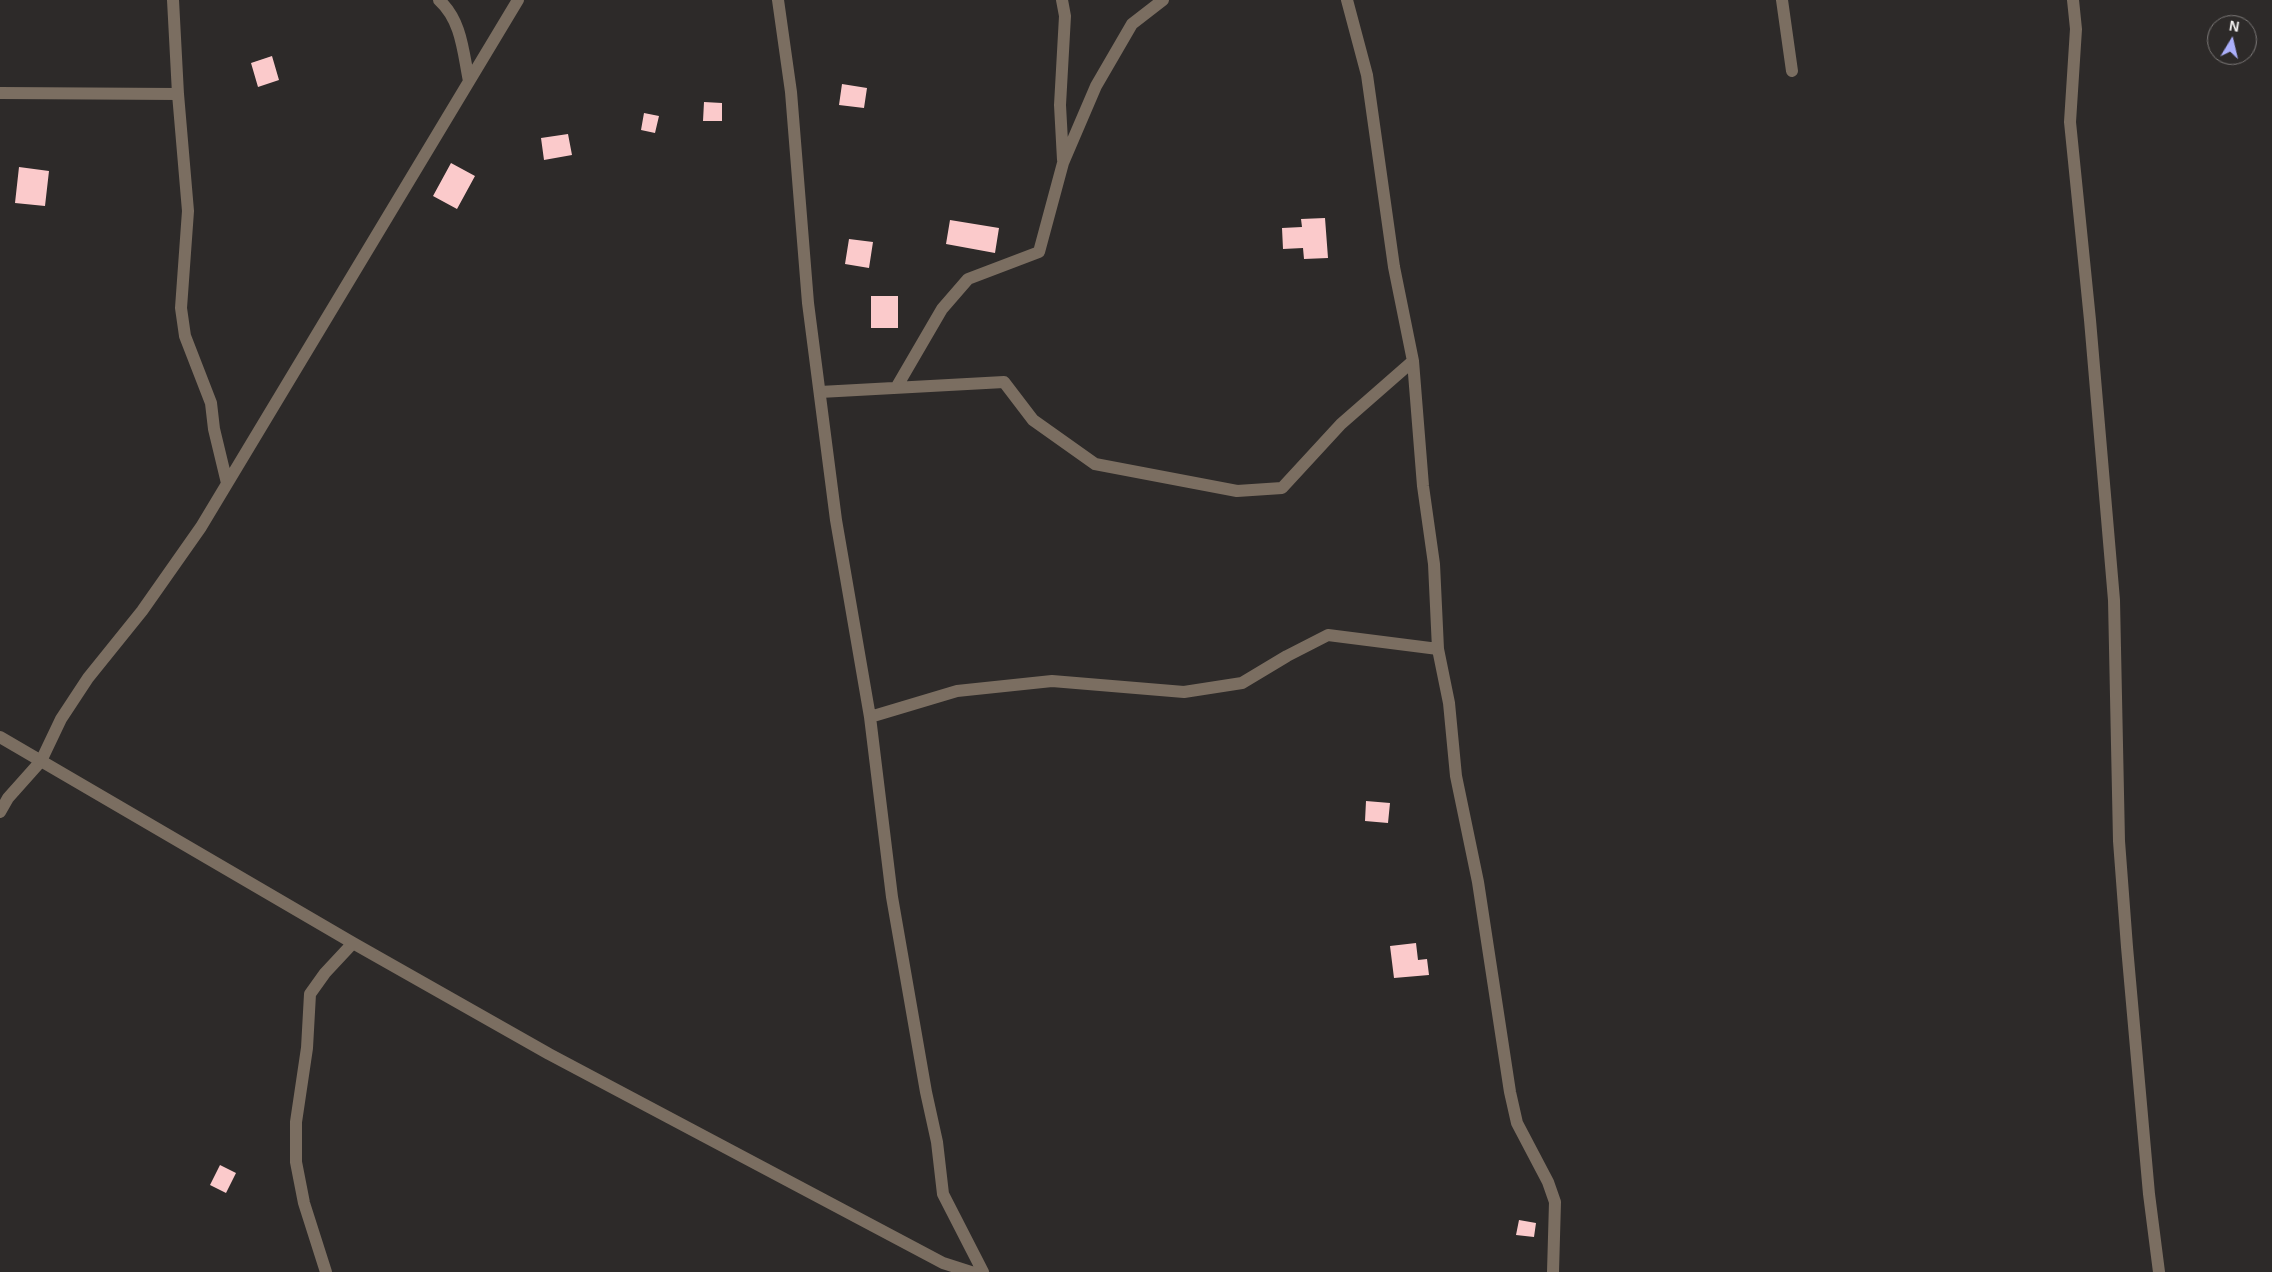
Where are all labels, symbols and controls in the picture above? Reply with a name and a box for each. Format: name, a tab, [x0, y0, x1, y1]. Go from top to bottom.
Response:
north arrow	[2207, 15, 2257, 65]
text: N	[2228, 17, 2240, 35]

